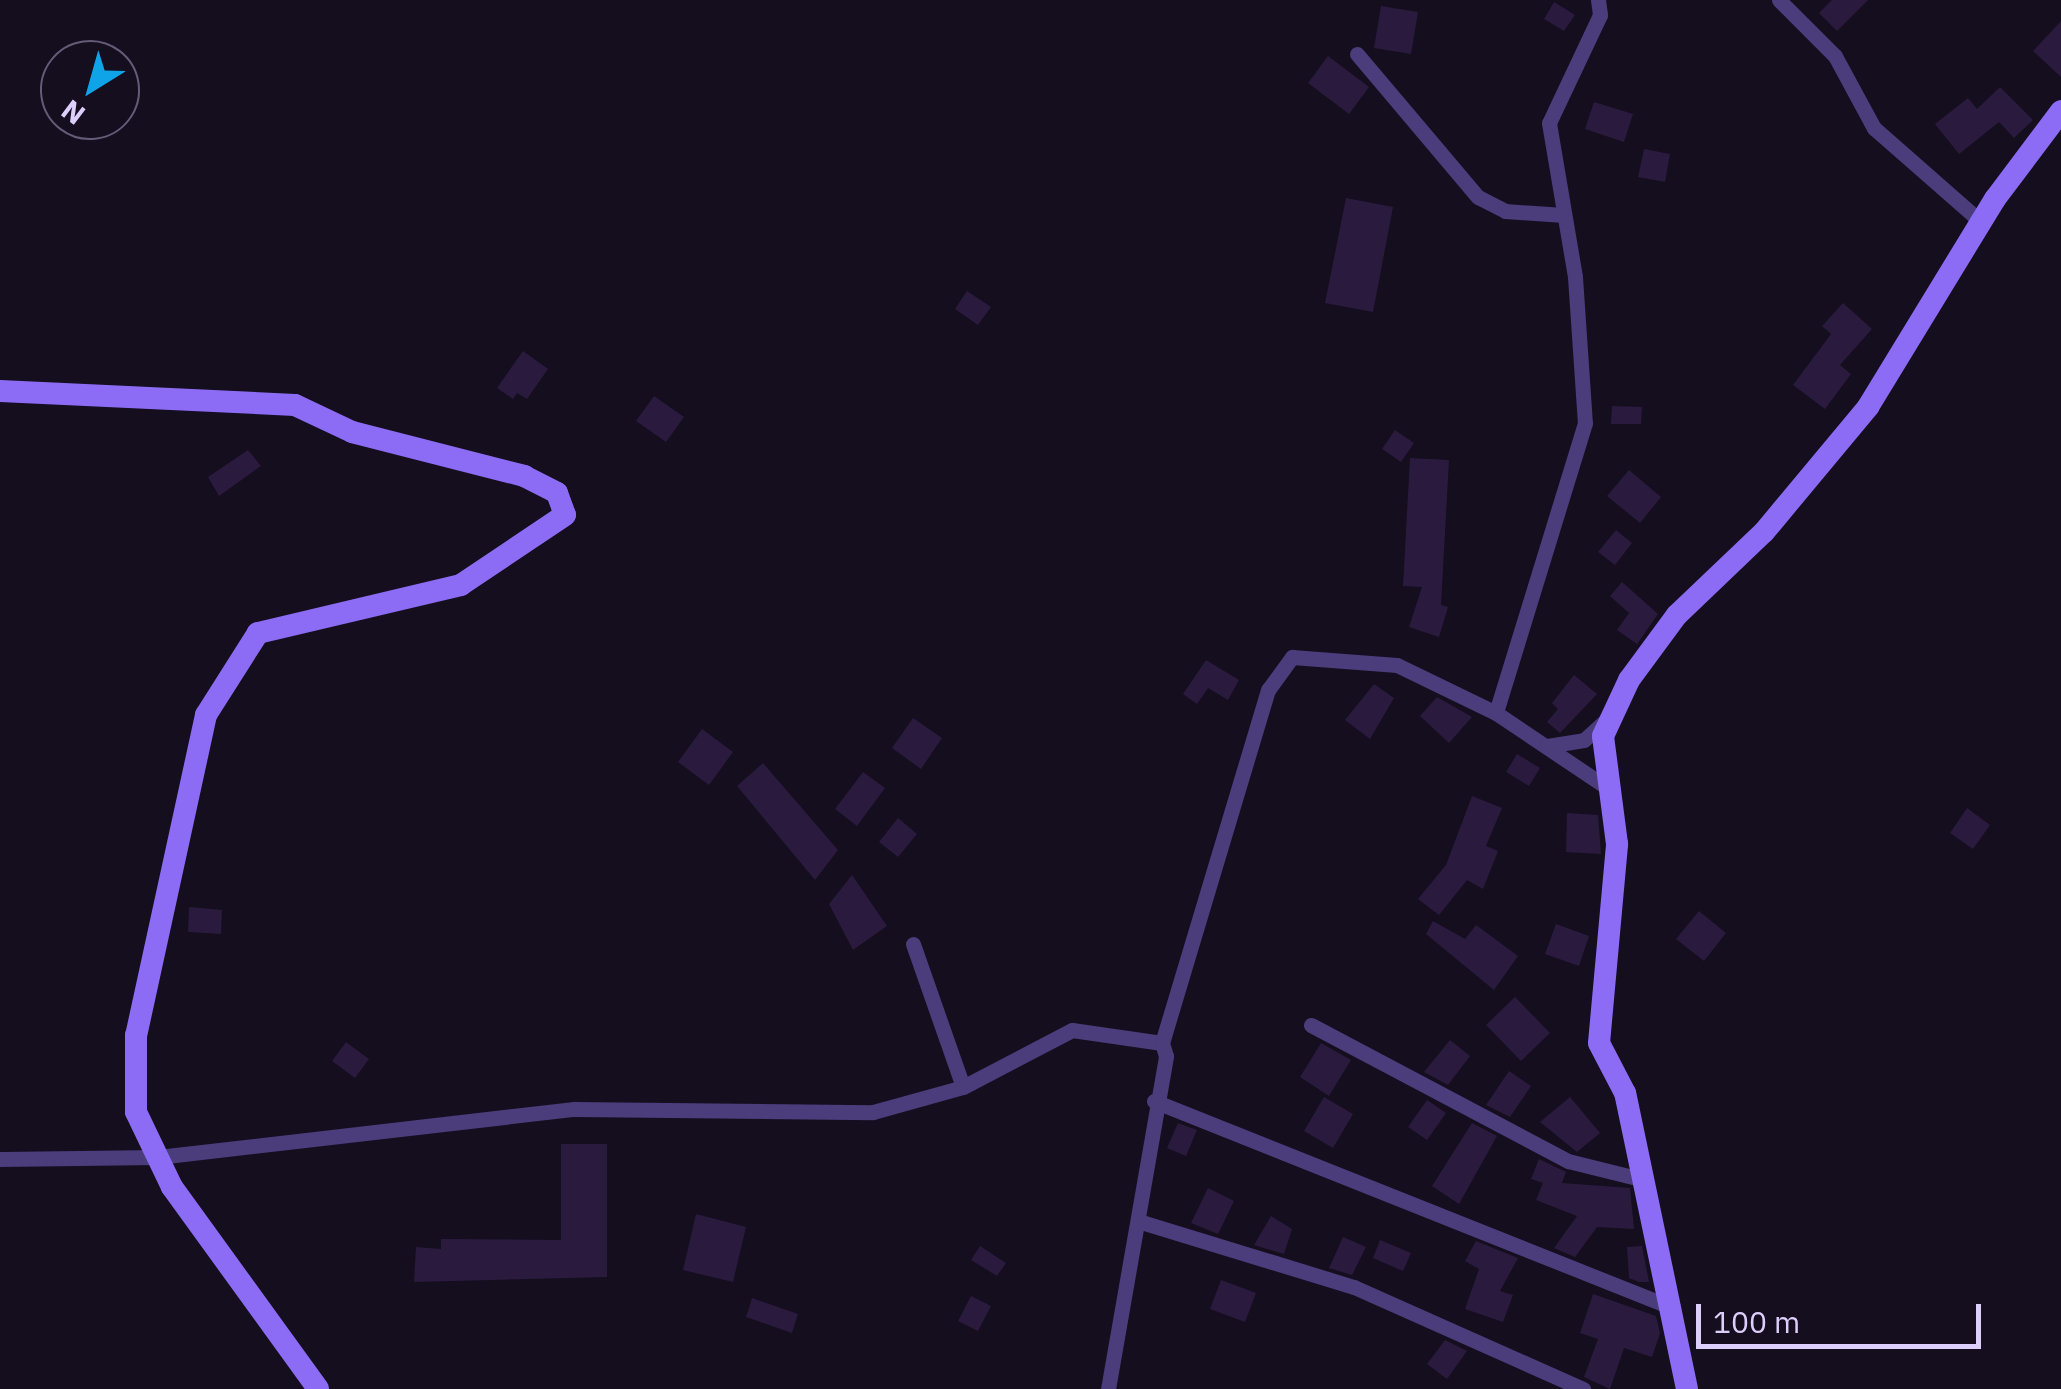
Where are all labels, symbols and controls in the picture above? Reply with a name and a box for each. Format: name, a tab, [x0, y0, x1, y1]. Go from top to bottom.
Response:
north arrow	[40, 40, 140, 140]
text: N	[54, 92, 92, 134]
scale bar	[1701, 1284, 1986, 1346]
text: 100 m	[1713, 1302, 1800, 1341]

